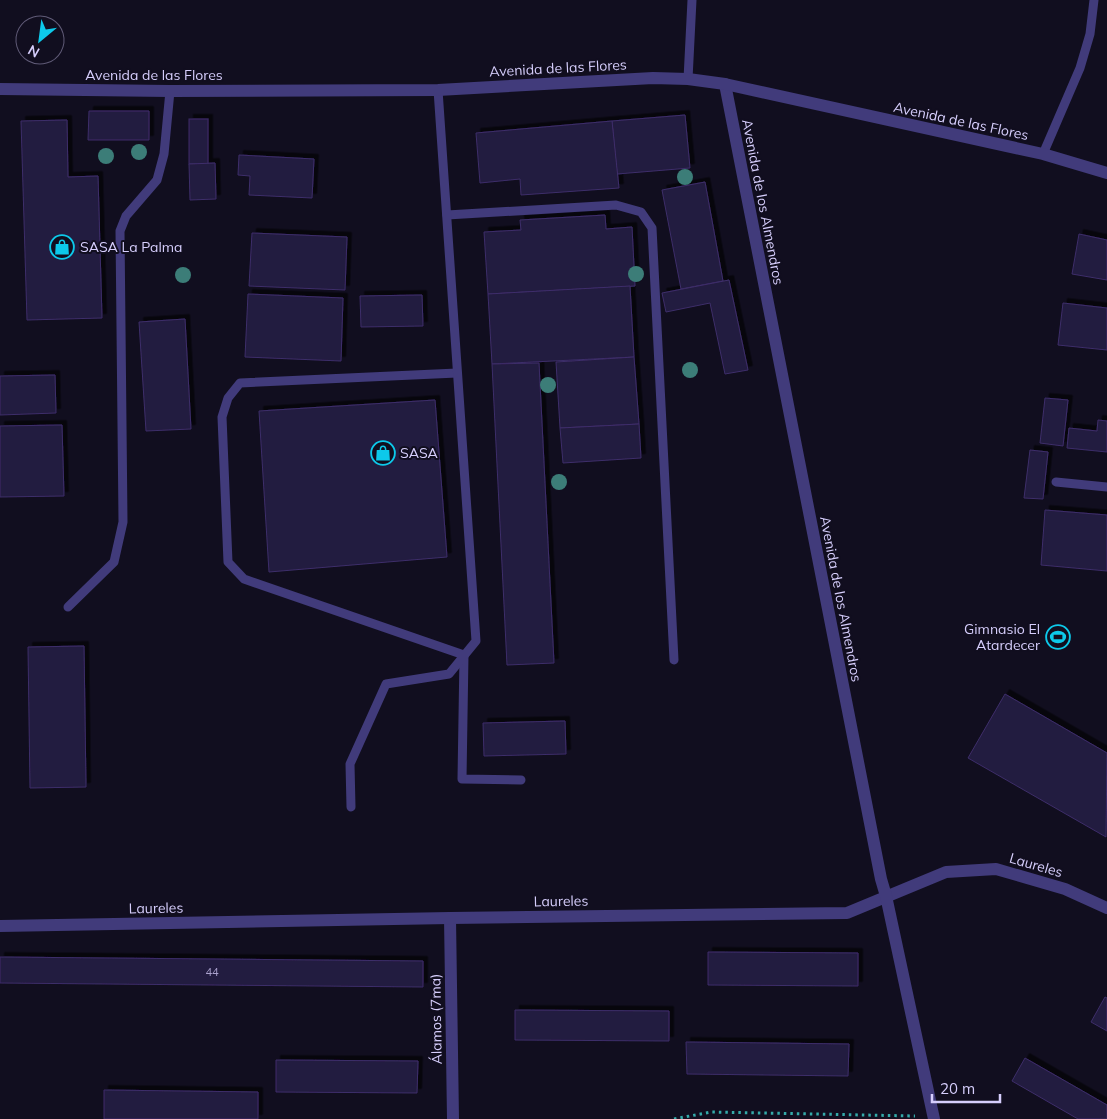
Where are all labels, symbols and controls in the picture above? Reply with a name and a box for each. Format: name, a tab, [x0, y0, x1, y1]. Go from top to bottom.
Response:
north arrow	[15, 15, 65, 65]
text: N	[25, 41, 43, 62]
street label: Avenida de las Flores	[489, 55, 627, 81]
street label: Avenida de las Flores	[85, 66, 223, 84]
street label: Avenida de las Flores	[892, 98, 1030, 144]
street label: Avenida de los Almendros	[738, 118, 788, 286]
shop icon: SASA La Palma	[49, 234, 75, 260]
place label: SASA La Palma	[80, 238, 182, 256]
shop icon: SASA	[370, 440, 396, 466]
place label: SASA	[400, 444, 439, 462]
street label: Avenida de los Almendros	[816, 515, 866, 683]
place label: Gimnasio El Atardecer	[964, 620, 1041, 654]
sports icon: Gimnasio El Atardecer	[1045, 624, 1071, 650]
street label: Laureles	[1007, 849, 1065, 881]
street label: Laureles	[534, 892, 589, 910]
street label: Laureles	[129, 899, 184, 917]
house number: 44	[205, 965, 219, 979]
street label: Álamos (7ma)	[426, 973, 446, 1065]
scale bar	[932, 1072, 1000, 1104]
text: 20 m	[940, 1079, 975, 1098]

